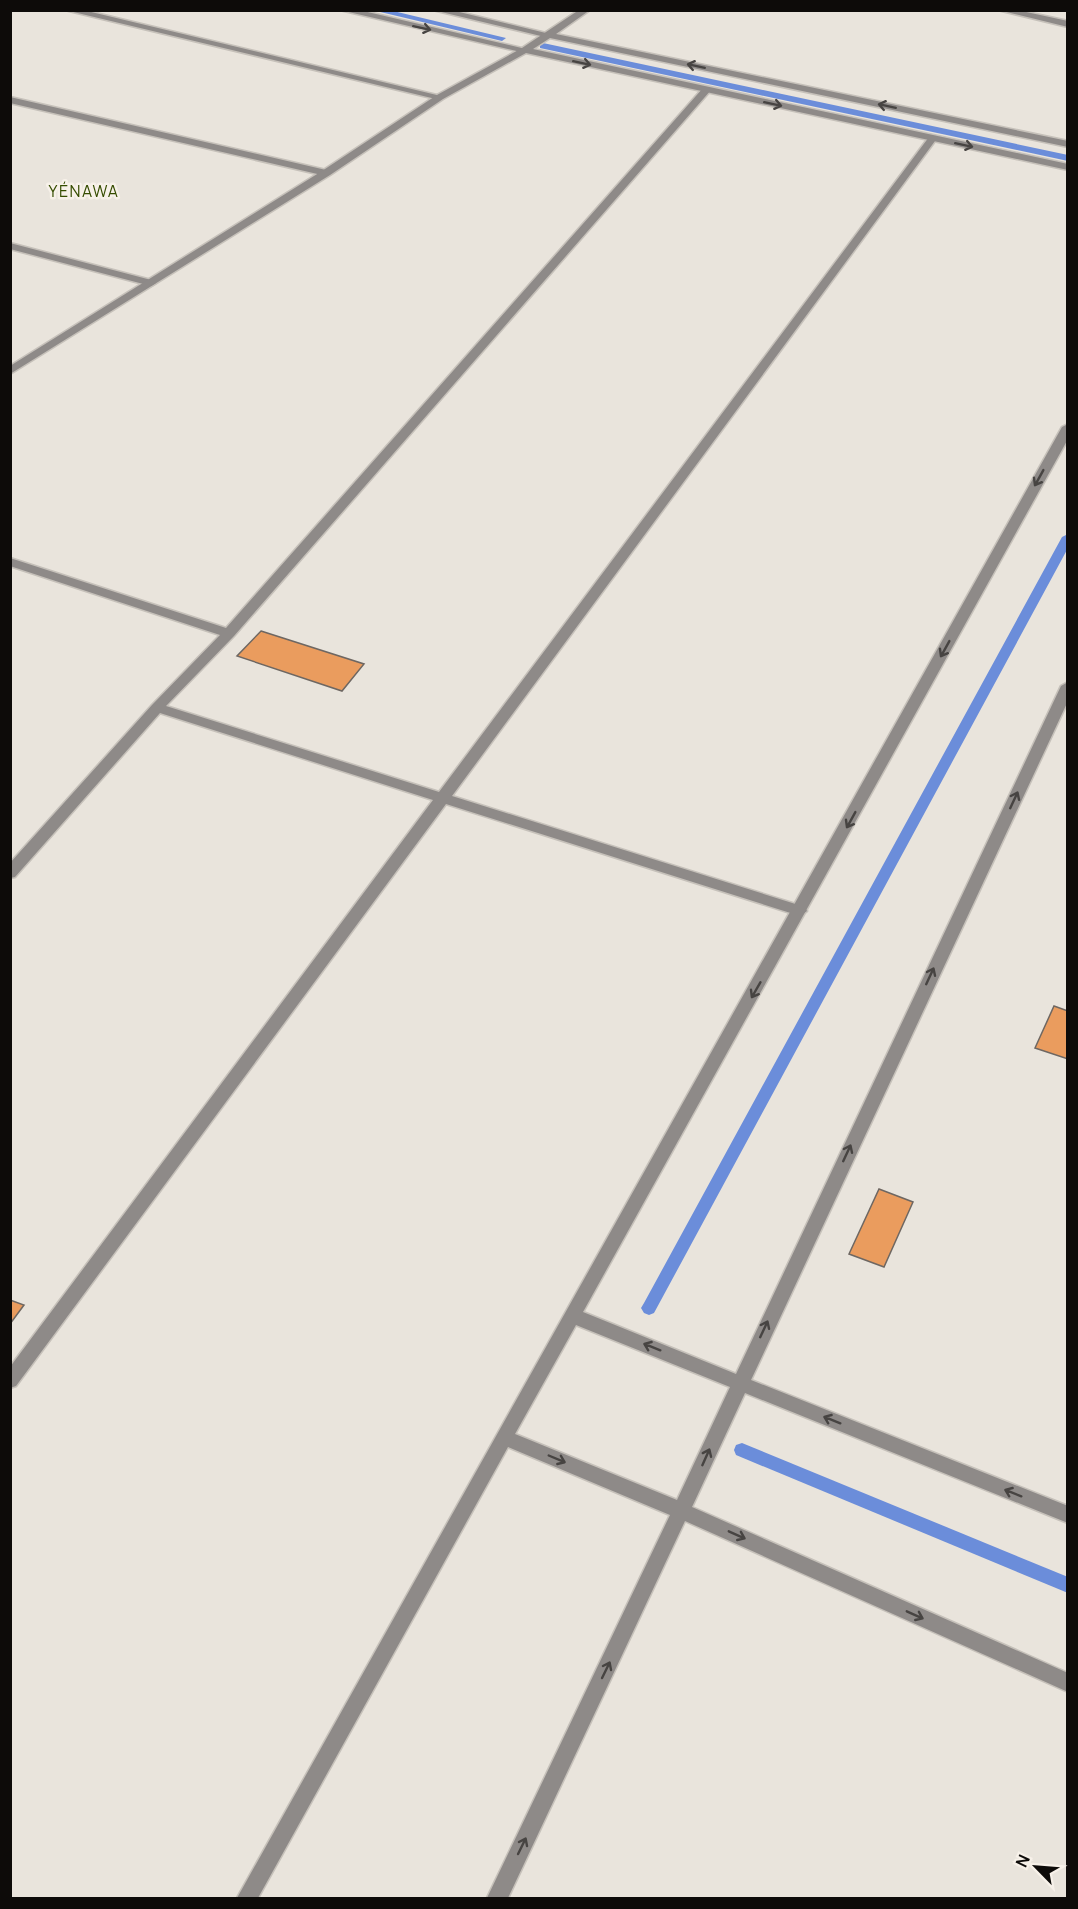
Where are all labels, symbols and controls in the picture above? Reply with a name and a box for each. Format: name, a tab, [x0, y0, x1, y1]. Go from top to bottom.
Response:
one-way arrow	[412, 22, 431, 34]
one-way arrow	[572, 58, 592, 69]
one-way arrow	[687, 60, 706, 71]
one-way arrow	[763, 99, 782, 111]
one-way arrow	[878, 100, 897, 111]
one-way arrow	[953, 140, 973, 151]
district label: YÉNAWA	[49, 180, 119, 202]
one-way arrow	[1033, 469, 1044, 487]
one-way arrow	[939, 640, 951, 657]
one-way arrow	[1008, 791, 1020, 809]
one-way arrow	[845, 811, 857, 828]
one-way arrow	[925, 968, 937, 986]
one-way arrow	[749, 981, 761, 998]
one-way arrow	[842, 1144, 854, 1162]
one-way arrow	[758, 1320, 770, 1338]
one-way arrow	[643, 1341, 661, 1352]
one-way arrow	[824, 1414, 842, 1425]
one-way arrow	[700, 1449, 712, 1467]
one-way arrow	[548, 1454, 566, 1465]
one-way arrow	[1005, 1487, 1023, 1498]
one-way arrow	[727, 1530, 745, 1542]
one-way arrow	[905, 1610, 923, 1621]
one-way arrow	[601, 1661, 613, 1679]
one-way arrow	[516, 1837, 528, 1855]
north arrow	[1006, 1837, 1066, 1897]
text: N	[1010, 1851, 1035, 1871]

